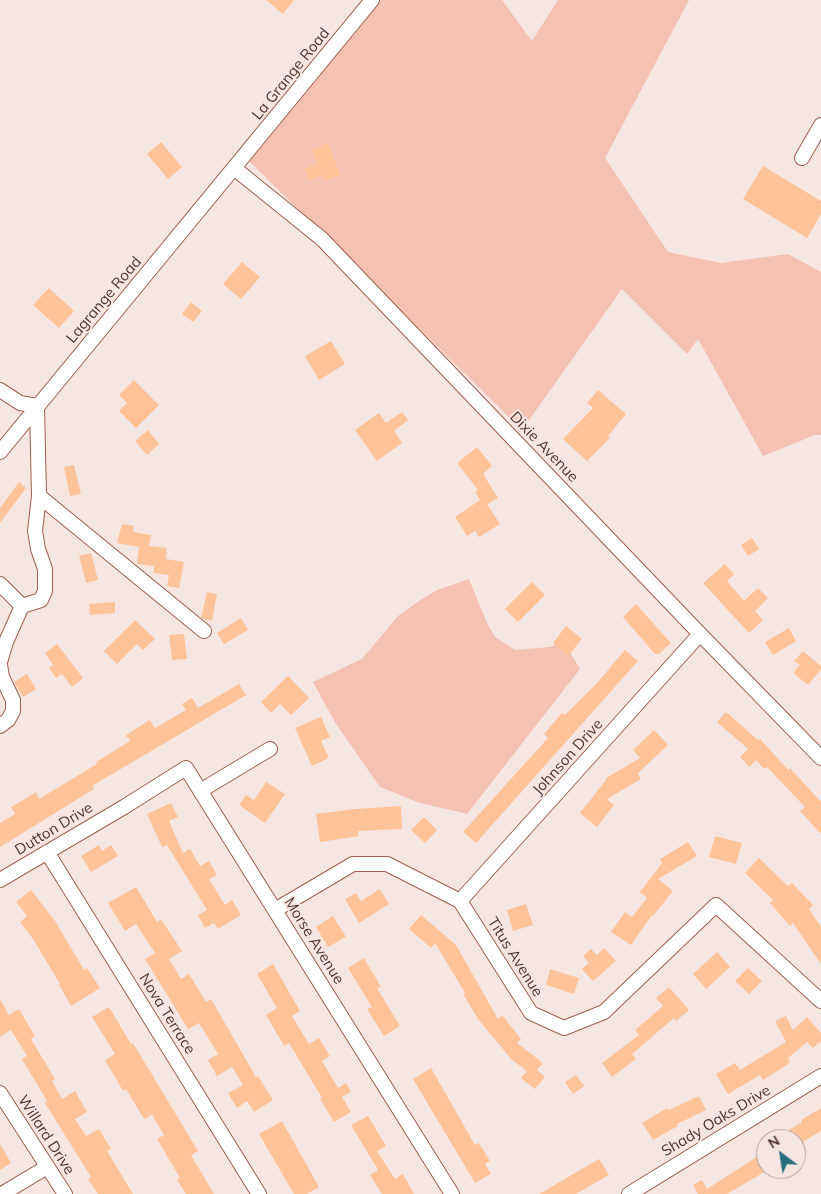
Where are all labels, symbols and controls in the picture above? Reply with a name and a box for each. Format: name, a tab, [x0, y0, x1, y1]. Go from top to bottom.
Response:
street label: La Grange Road	[248, 24, 334, 124]
street label: Lagrange Road	[63, 253, 145, 347]
street label: Dixie Avenue	[506, 408, 582, 486]
street label: Johnson Drive	[529, 715, 607, 799]
street label: Dutton Drive	[12, 799, 96, 859]
street label: Morse Avenue	[280, 894, 348, 988]
street label: Titus Avenue	[483, 914, 547, 1000]
street label: Nova Terrace	[135, 970, 199, 1058]
street label: Shady Oaks Drive	[658, 1081, 774, 1161]
street label: Willard Drive	[14, 1092, 78, 1178]
north arrow	[756, 1129, 806, 1179]
text: N	[765, 1132, 783, 1152]

